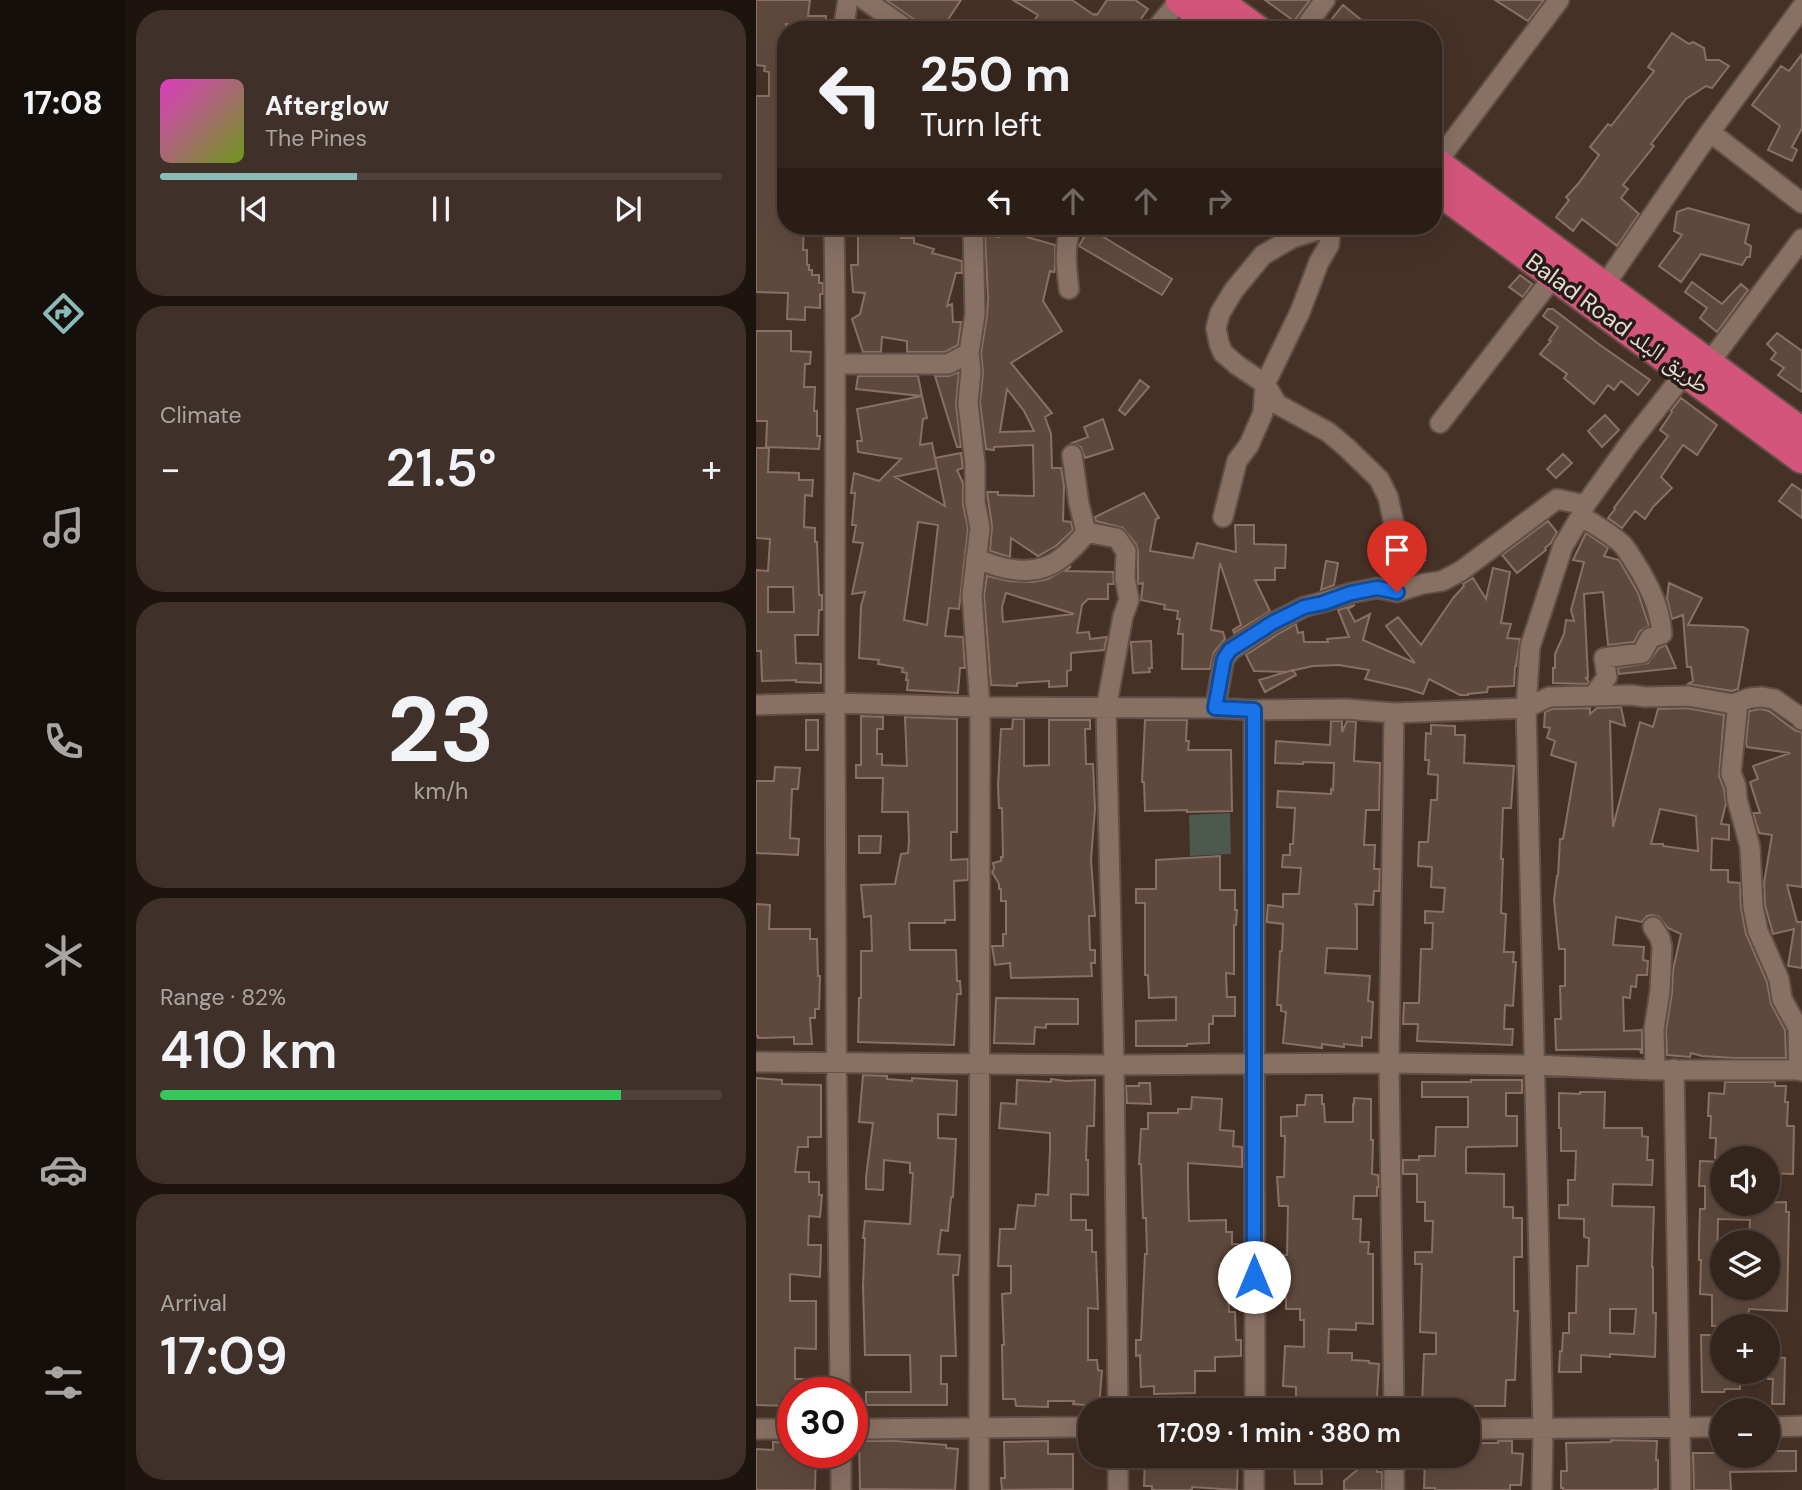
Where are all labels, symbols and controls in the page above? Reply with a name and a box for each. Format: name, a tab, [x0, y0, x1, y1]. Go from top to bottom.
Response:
text: 250 m	[920, 42, 1071, 106]
icon: left	[805, 49, 896, 140]
text: 17:08	[23, 82, 103, 124]
text: Afterglow	[265, 89, 389, 123]
text: Turn left	[920, 104, 1042, 146]
text: The Pines	[265, 123, 367, 153]
icon: left	[981, 182, 1019, 220]
icon: ahead	[1054, 182, 1092, 220]
icon: ahead	[1127, 182, 1165, 220]
icon: right	[1200, 182, 1238, 220]
icon: previous	[235, 190, 273, 228]
icon: pause	[422, 190, 460, 228]
icon: next	[609, 190, 647, 228]
street label: Balad Road طريق البلد	[1520, 246, 1716, 400]
icon: directions	[39, 289, 88, 338]
text: Climate	[160, 400, 242, 430]
text: 21.5°	[385, 434, 497, 502]
text: −	[160, 444, 181, 494]
text: +	[701, 444, 722, 494]
icon: music	[39, 503, 88, 552]
pin	[1367, 520, 1427, 592]
icon: arrive	[1378, 531, 1416, 569]
text: 23	[387, 671, 495, 789]
icon: phone	[39, 717, 88, 766]
text: km/h	[414, 776, 468, 806]
icon: climate	[39, 931, 88, 980]
text: Range · 82%	[160, 982, 286, 1012]
text: 410 km	[160, 1016, 337, 1084]
icon: car	[39, 1145, 88, 1194]
map controls	[1710, 1146, 1780, 1468]
button: sound	[1710, 1146, 1780, 1216]
button: layers	[1710, 1230, 1780, 1300]
position arrow	[1217, 1240, 1291, 1314]
text: Arrival	[160, 1288, 227, 1318]
button: +	[1710, 1314, 1780, 1384]
text: 17:09	[160, 1322, 288, 1390]
icon: filters	[39, 1358, 88, 1407]
speed limit sign: 30	[777, 1377, 868, 1468]
button: −	[1710, 1398, 1780, 1468]
text: 17:09 · 1 min · 380 m	[1157, 1416, 1401, 1450]

